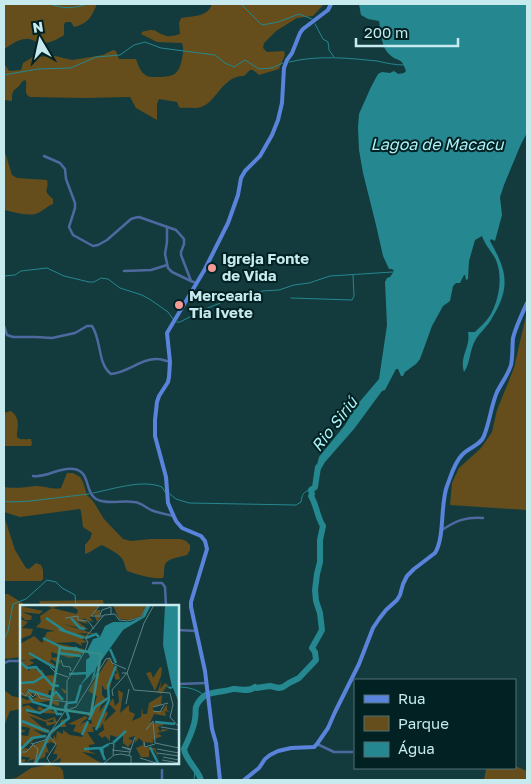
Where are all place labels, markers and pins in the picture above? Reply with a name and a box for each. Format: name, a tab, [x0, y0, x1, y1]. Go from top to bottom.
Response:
place label: Igreja Fonte de Vida	[222, 249, 309, 284]
marker: Igreja Fonte de Vida	[206, 262, 218, 274]
place label: Mercearia Tia Ivete	[189, 286, 262, 321]
marker: Mercearia Tia Ivete	[173, 299, 185, 311]

